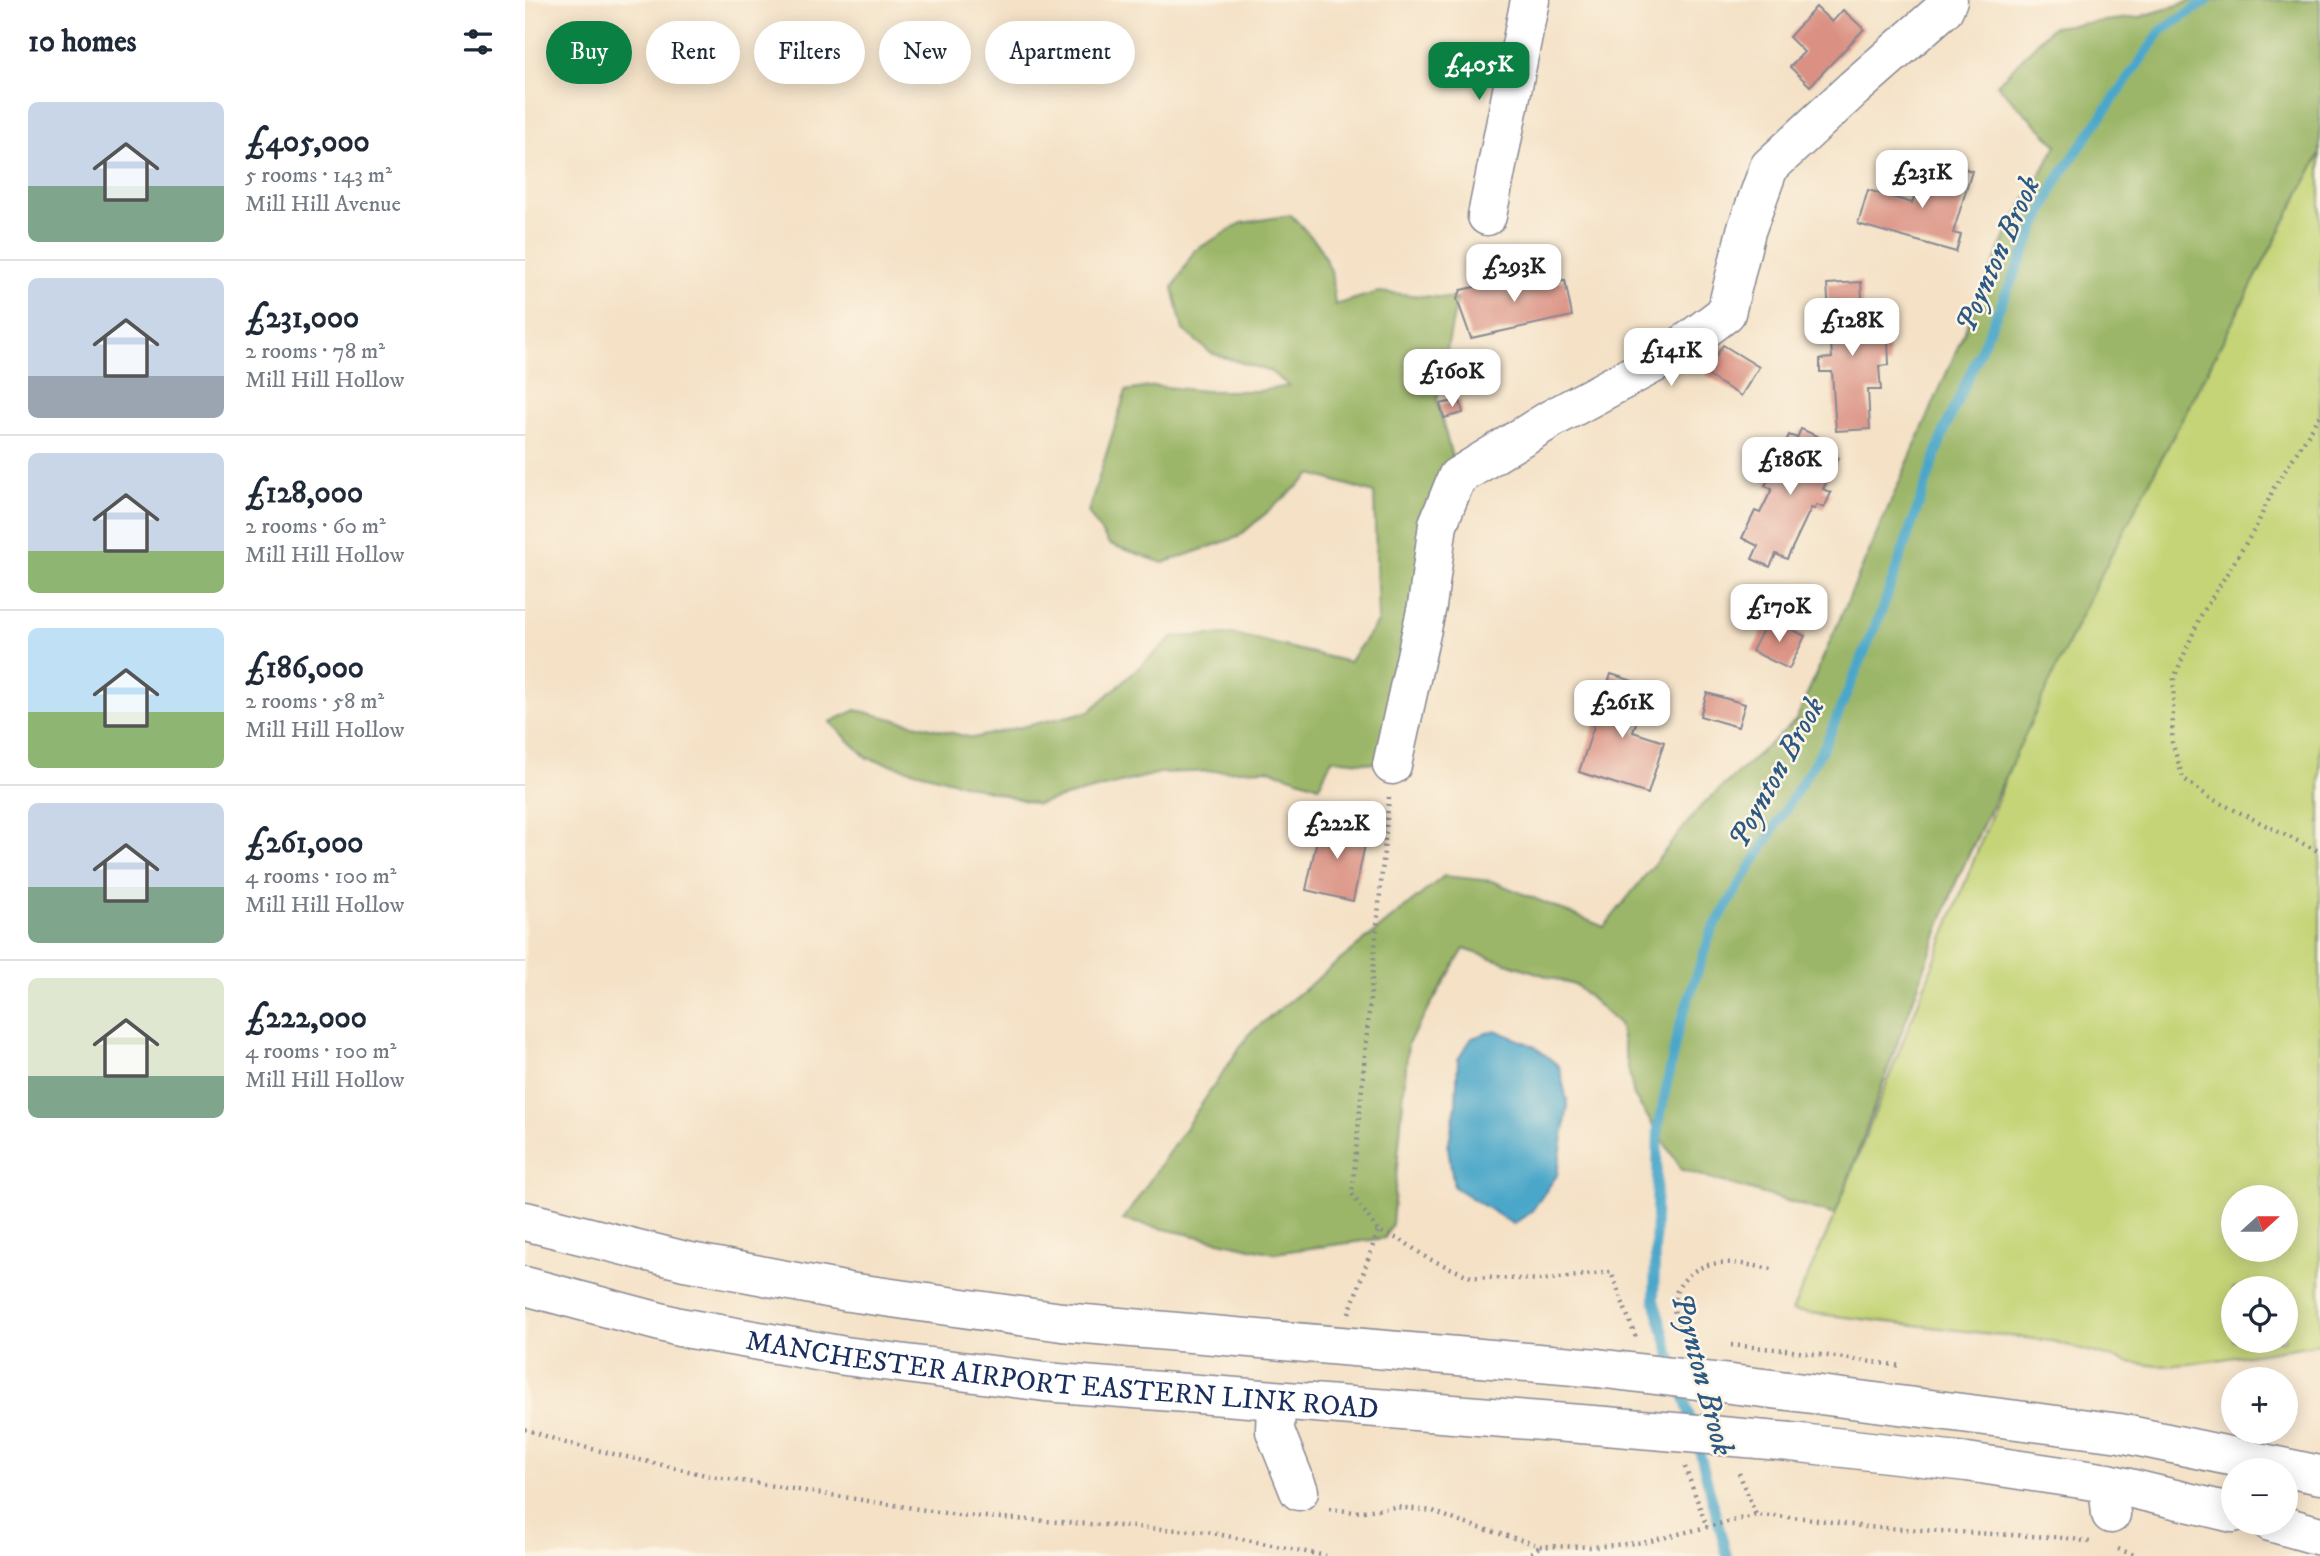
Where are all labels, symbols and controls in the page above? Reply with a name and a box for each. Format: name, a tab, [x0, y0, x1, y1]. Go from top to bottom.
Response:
chip: Buy	[546, 21, 632, 84]
chip: Rent	[646, 21, 740, 84]
chip: Filters	[754, 21, 865, 84]
chip: New	[879, 21, 971, 84]
chip: Apartment	[985, 21, 1135, 84]
icon: filters	[459, 23, 497, 61]
text: 10 homes	[28, 24, 137, 61]
pin: £405K	[1430, 42, 1528, 102]
text: £405K	[1444, 50, 1514, 79]
text: £405,000	[245, 124, 370, 161]
icon: home	[84, 130, 168, 214]
pin: £231K	[1873, 150, 1971, 210]
text: £231K	[1892, 158, 1952, 187]
text: 5 rooms · 143 m²	[245, 161, 392, 190]
water label: Poynton Brook	[1948, 170, 2049, 338]
text: Mill Hill Avenue	[245, 190, 401, 219]
pin: £293K	[1465, 244, 1563, 304]
text: £293K	[1482, 252, 1546, 281]
pin: £128K	[1803, 298, 1901, 358]
text: £231,000	[245, 300, 359, 337]
icon: home	[84, 306, 168, 390]
text: £128K	[1820, 306, 1884, 335]
pin: £141K	[1622, 328, 1720, 388]
text: £141K	[1640, 336, 1702, 365]
text: 2 rooms · 78 m²	[245, 337, 385, 366]
pin: £160K	[1403, 350, 1501, 409]
text: £160K	[1420, 357, 1484, 386]
text: Mill Hill Hollow	[245, 366, 404, 395]
pin: £186K	[1741, 438, 1839, 497]
text: £186K	[1758, 445, 1822, 474]
text: £128,000	[245, 475, 363, 512]
icon: home	[84, 481, 168, 565]
text: 2 rooms · 60 m²	[245, 512, 386, 541]
text: Mill Hill Hollow	[245, 541, 404, 570]
pin: £170K	[1730, 584, 1828, 644]
text: £170K	[1746, 592, 1812, 621]
text: £186,000	[245, 650, 364, 687]
icon: home	[84, 656, 168, 740]
pin: £261K	[1573, 680, 1671, 740]
text: 2 rooms · 58 m²	[245, 687, 384, 716]
text: £261K	[1590, 688, 1654, 717]
water label: Poynton Brook	[1721, 690, 1834, 855]
text: Mill Hill Hollow	[245, 716, 404, 745]
pin: £222K	[1288, 802, 1386, 861]
text: £222K	[1304, 809, 1370, 838]
text: £261,000	[245, 825, 364, 862]
icon: home	[84, 831, 168, 915]
text: 4 rooms · 100 m²	[245, 862, 397, 891]
text: Mill Hill Hollow	[245, 891, 404, 920]
text: £222,000	[245, 1000, 367, 1037]
icon: home	[84, 1006, 168, 1090]
text: 4 rooms · 100 m²	[245, 1037, 397, 1066]
text: Mill Hill Hollow	[245, 1066, 404, 1095]
north arrow	[2221, 1185, 2298, 1262]
map controls	[2221, 1185, 2298, 1535]
button: locate	[2221, 1276, 2298, 1353]
water label: Poynton Brook	[1662, 1289, 1741, 1460]
street label: MANCHESTER AIRPORT EASTERN LINK ROAD	[743, 1323, 1380, 1427]
button: +	[2221, 1367, 2298, 1444]
button: −	[2221, 1458, 2298, 1535]

